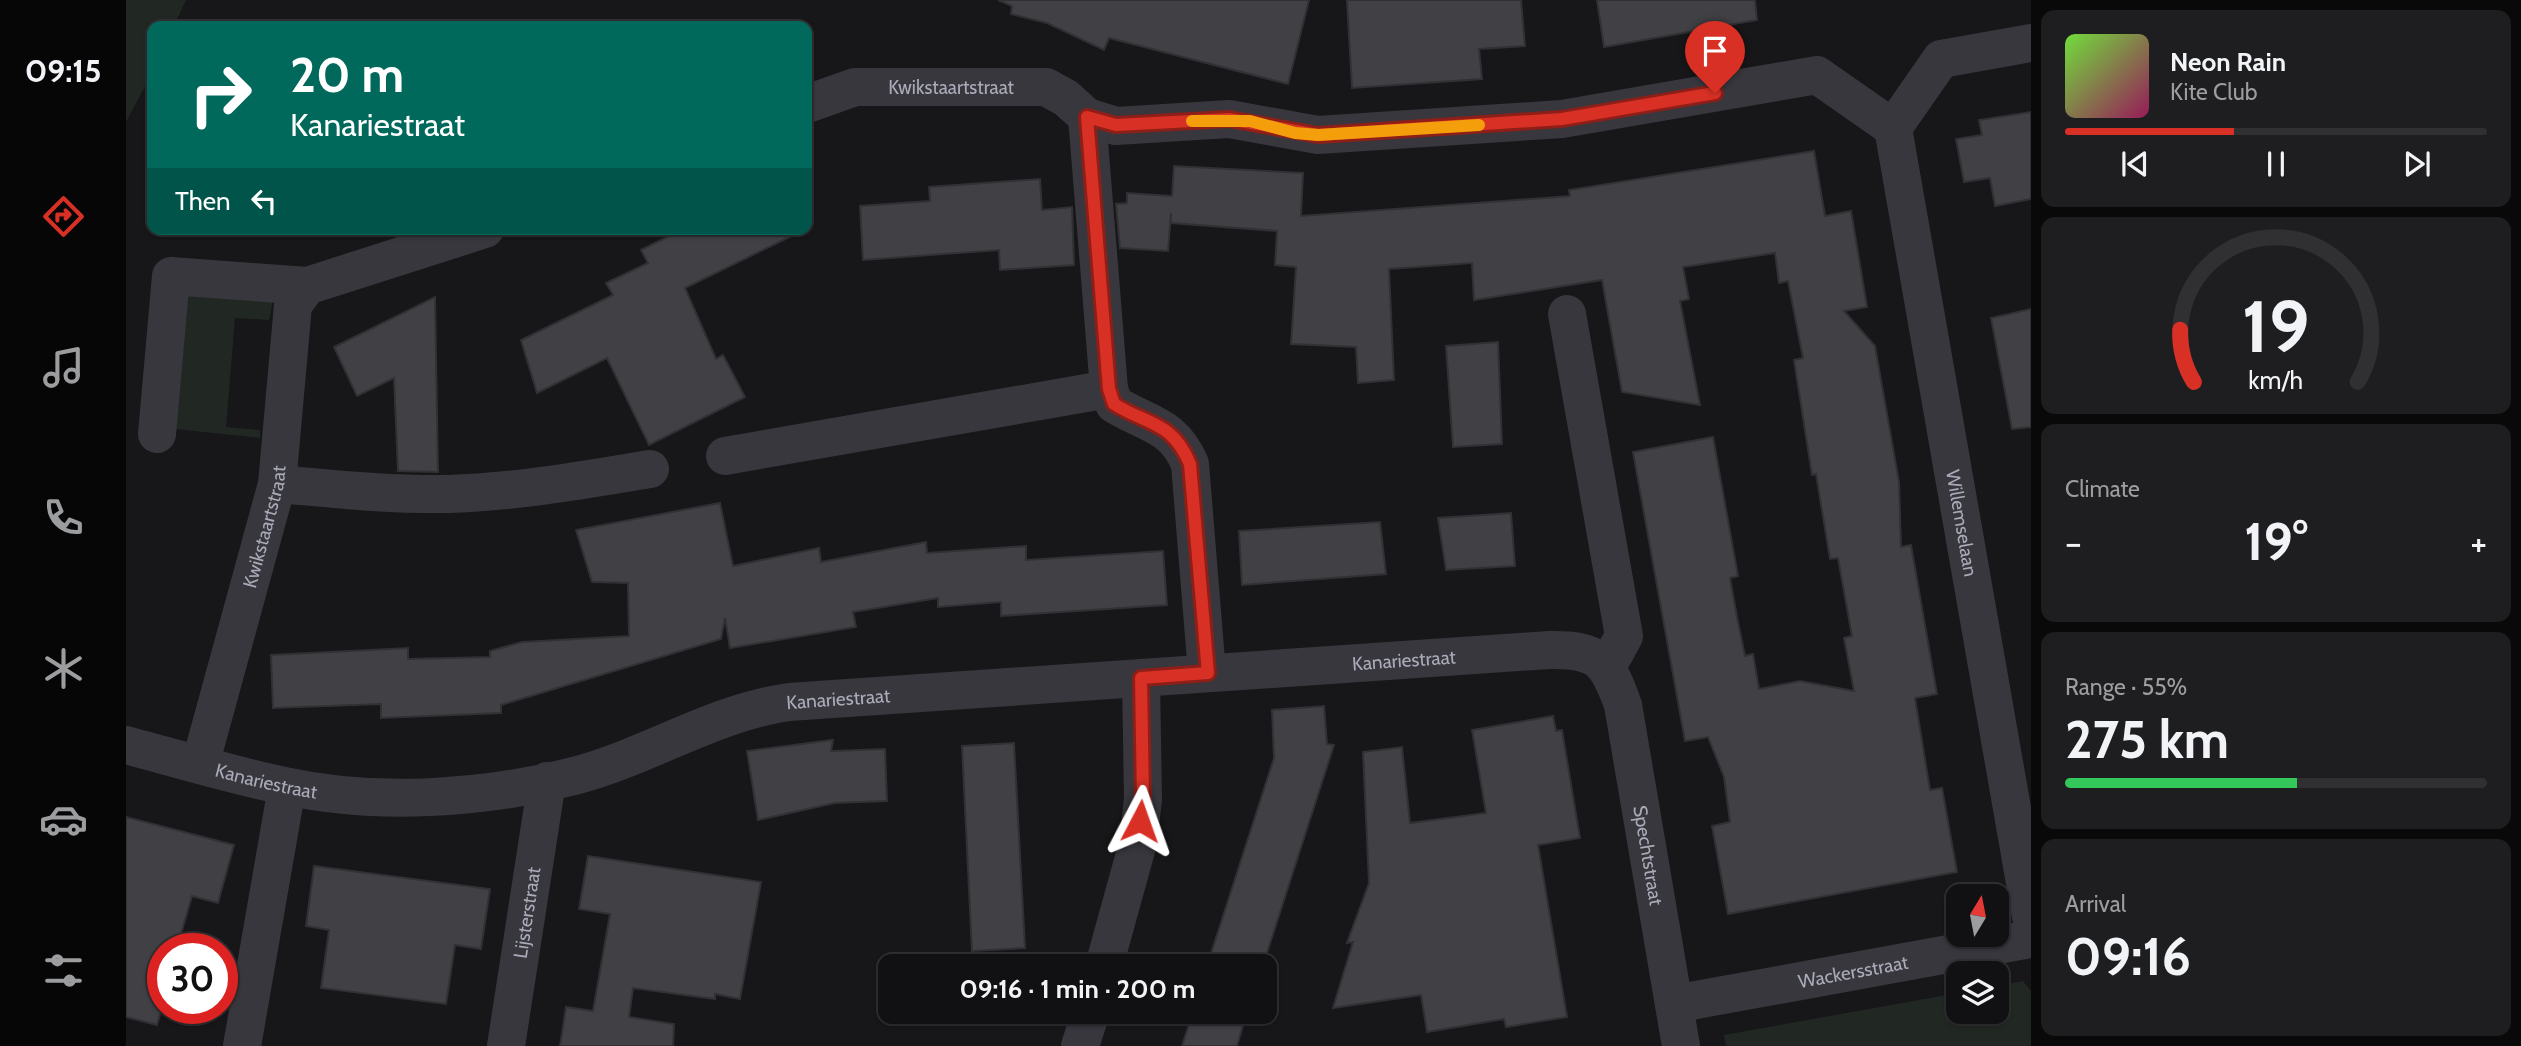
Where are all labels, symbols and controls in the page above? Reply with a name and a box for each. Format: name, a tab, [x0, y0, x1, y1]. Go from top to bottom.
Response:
pin	[1685, 21, 1745, 93]
icon: arrive	[1696, 32, 1734, 70]
text: 20 m	[290, 45, 404, 104]
text: Neon Rain	[2170, 46, 2286, 78]
icon: right	[175, 49, 266, 140]
text: 09:15	[25, 51, 101, 90]
street label: Kwikstaartstraat	[888, 76, 1015, 99]
text: Kite Club	[2170, 78, 2257, 106]
text: Kanariestraat	[290, 105, 465, 144]
icon: previous	[2116, 145, 2154, 183]
icon: pause	[2257, 145, 2295, 183]
icon: next	[2398, 145, 2436, 183]
icon: left	[245, 182, 283, 220]
text: Then	[175, 185, 231, 217]
icon: directions	[39, 192, 88, 241]
text: 19	[2242, 282, 2310, 370]
icon: music	[39, 343, 88, 392]
text: km/h	[2249, 365, 2303, 395]
street label: Kwikstaartstraat	[238, 464, 290, 590]
street label: Willemselaan	[1941, 468, 1983, 578]
text: Climate	[2065, 475, 2140, 503]
icon: phone	[39, 493, 88, 542]
text: 19°	[2244, 510, 2308, 573]
text: −	[2065, 519, 2082, 566]
text: +	[2470, 519, 2487, 566]
icon: climate	[39, 644, 88, 693]
street label: Kanariestraat	[1351, 645, 1457, 675]
text: Range · 55%	[2065, 673, 2187, 701]
street label: Kanariestraat	[786, 684, 891, 714]
text: 275 km	[2065, 708, 2229, 771]
street label: Kanariestraat	[213, 758, 320, 803]
position arrow	[1103, 784, 1177, 858]
icon: car	[39, 795, 88, 844]
street label: Spechtstraat	[1629, 804, 1668, 908]
street label: Lijsterstraat	[508, 865, 545, 960]
north arrow	[1946, 884, 2009, 947]
map controls	[1946, 884, 2009, 1024]
text: Arrival	[2065, 890, 2126, 918]
text: 09:16	[2065, 925, 2191, 988]
speed limit sign: 30	[147, 933, 238, 1024]
icon: filters	[39, 946, 88, 995]
street label: Wackersstraat	[1796, 950, 1910, 993]
button: layers	[1946, 961, 2009, 1024]
text: 09:16 · 1 min · 200 m	[960, 973, 1195, 1005]

